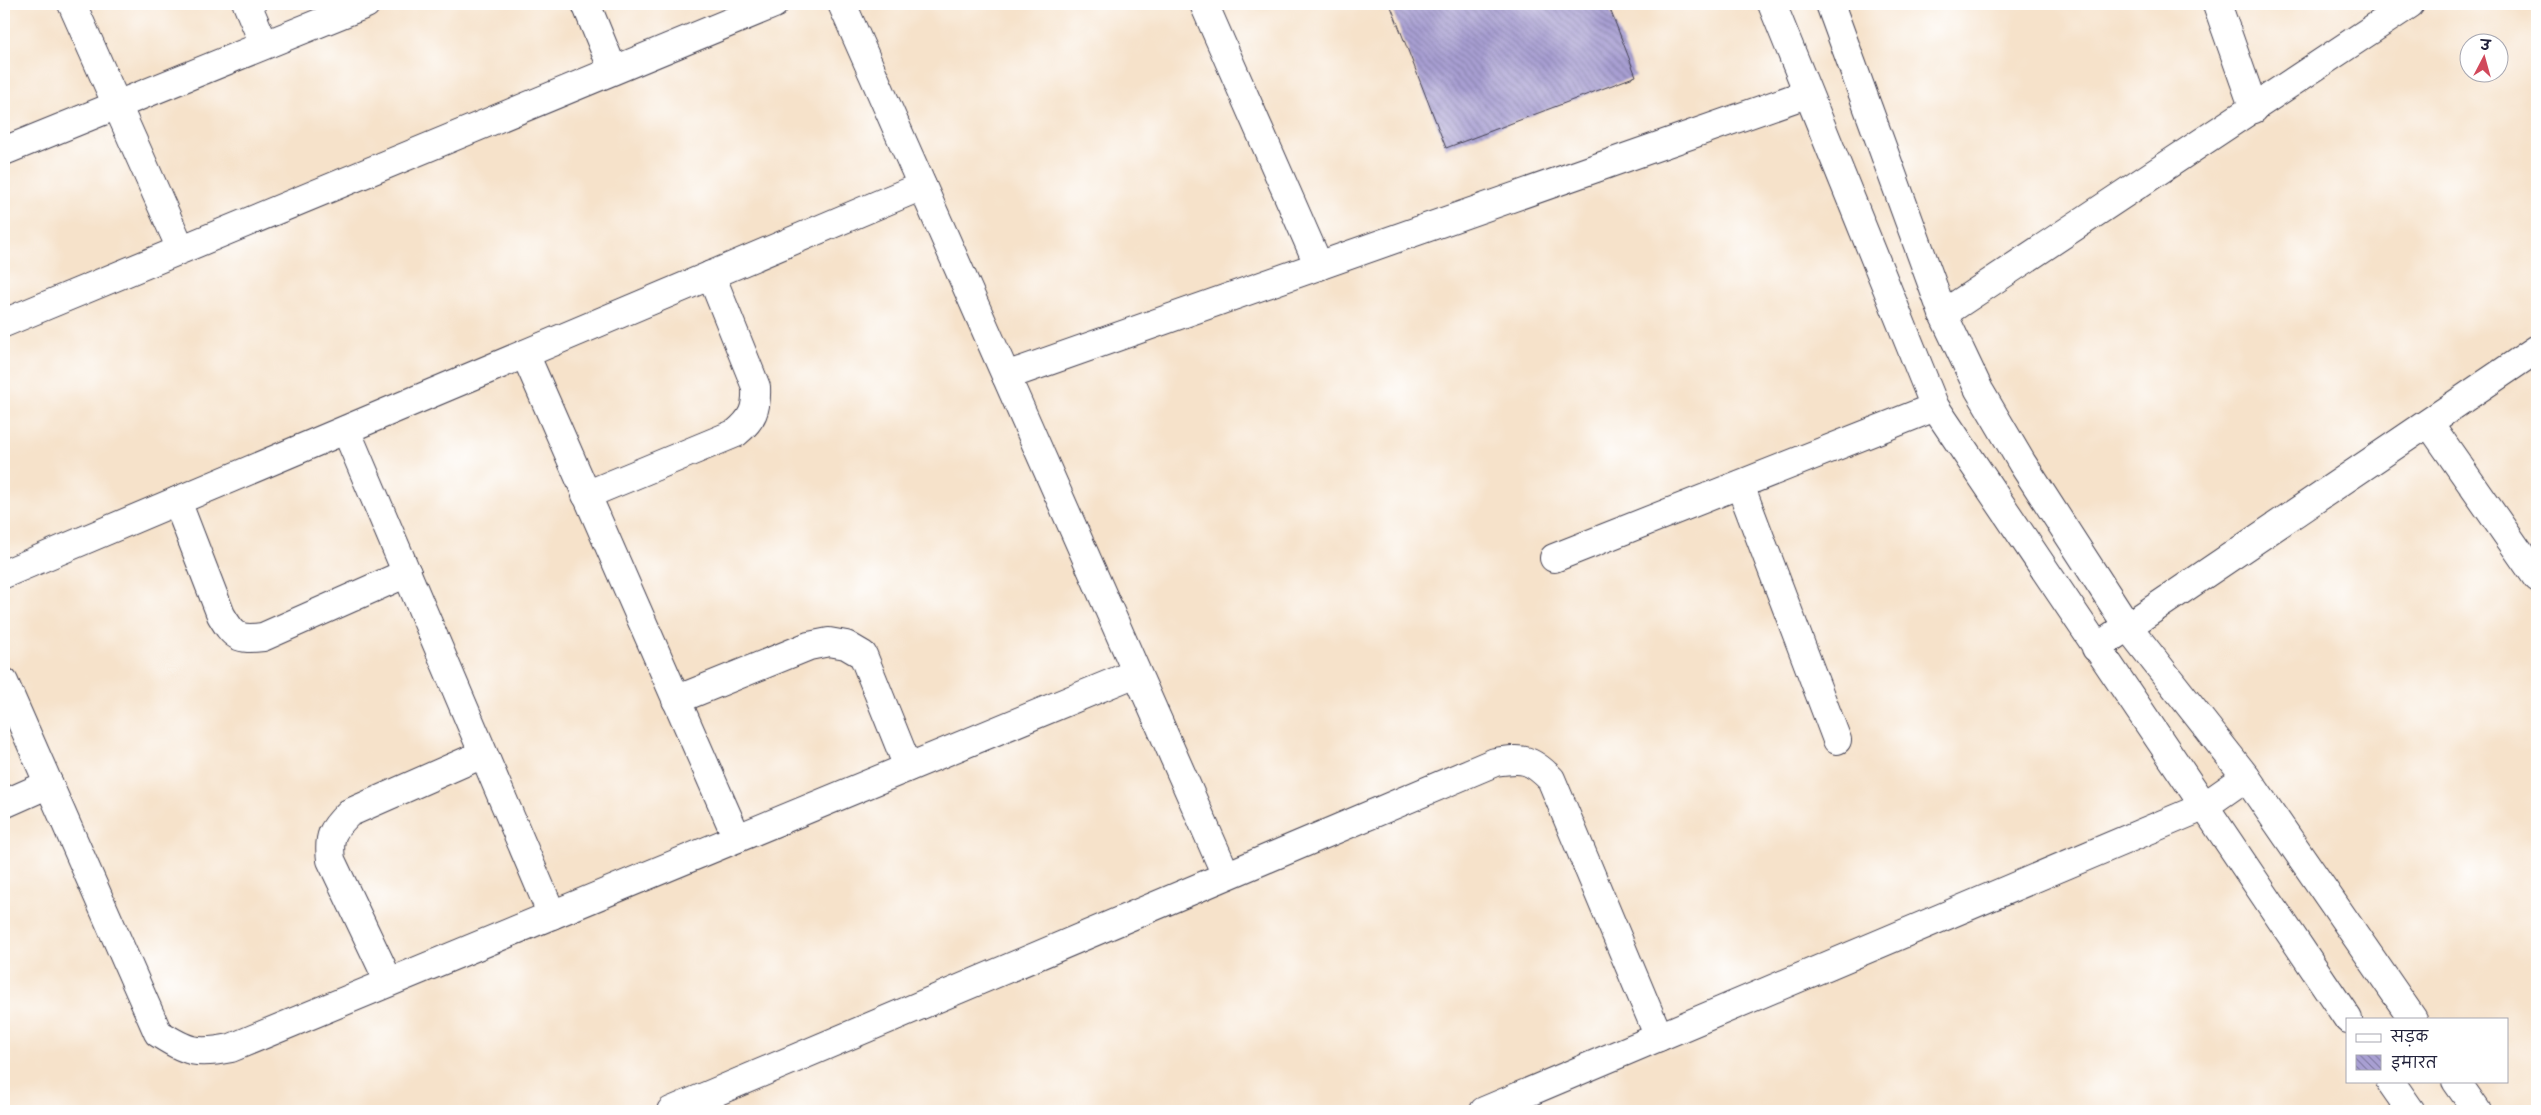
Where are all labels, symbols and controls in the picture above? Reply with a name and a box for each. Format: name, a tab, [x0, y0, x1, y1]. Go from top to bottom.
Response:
north arrow	[2458, 32, 2508, 82]
text: उ	[2478, 36, 2492, 55]
legend	[2346, 1018, 2508, 1082]
text: सड़क	[2390, 1028, 2429, 1047]
text: इमारत	[2391, 1054, 2438, 1072]

